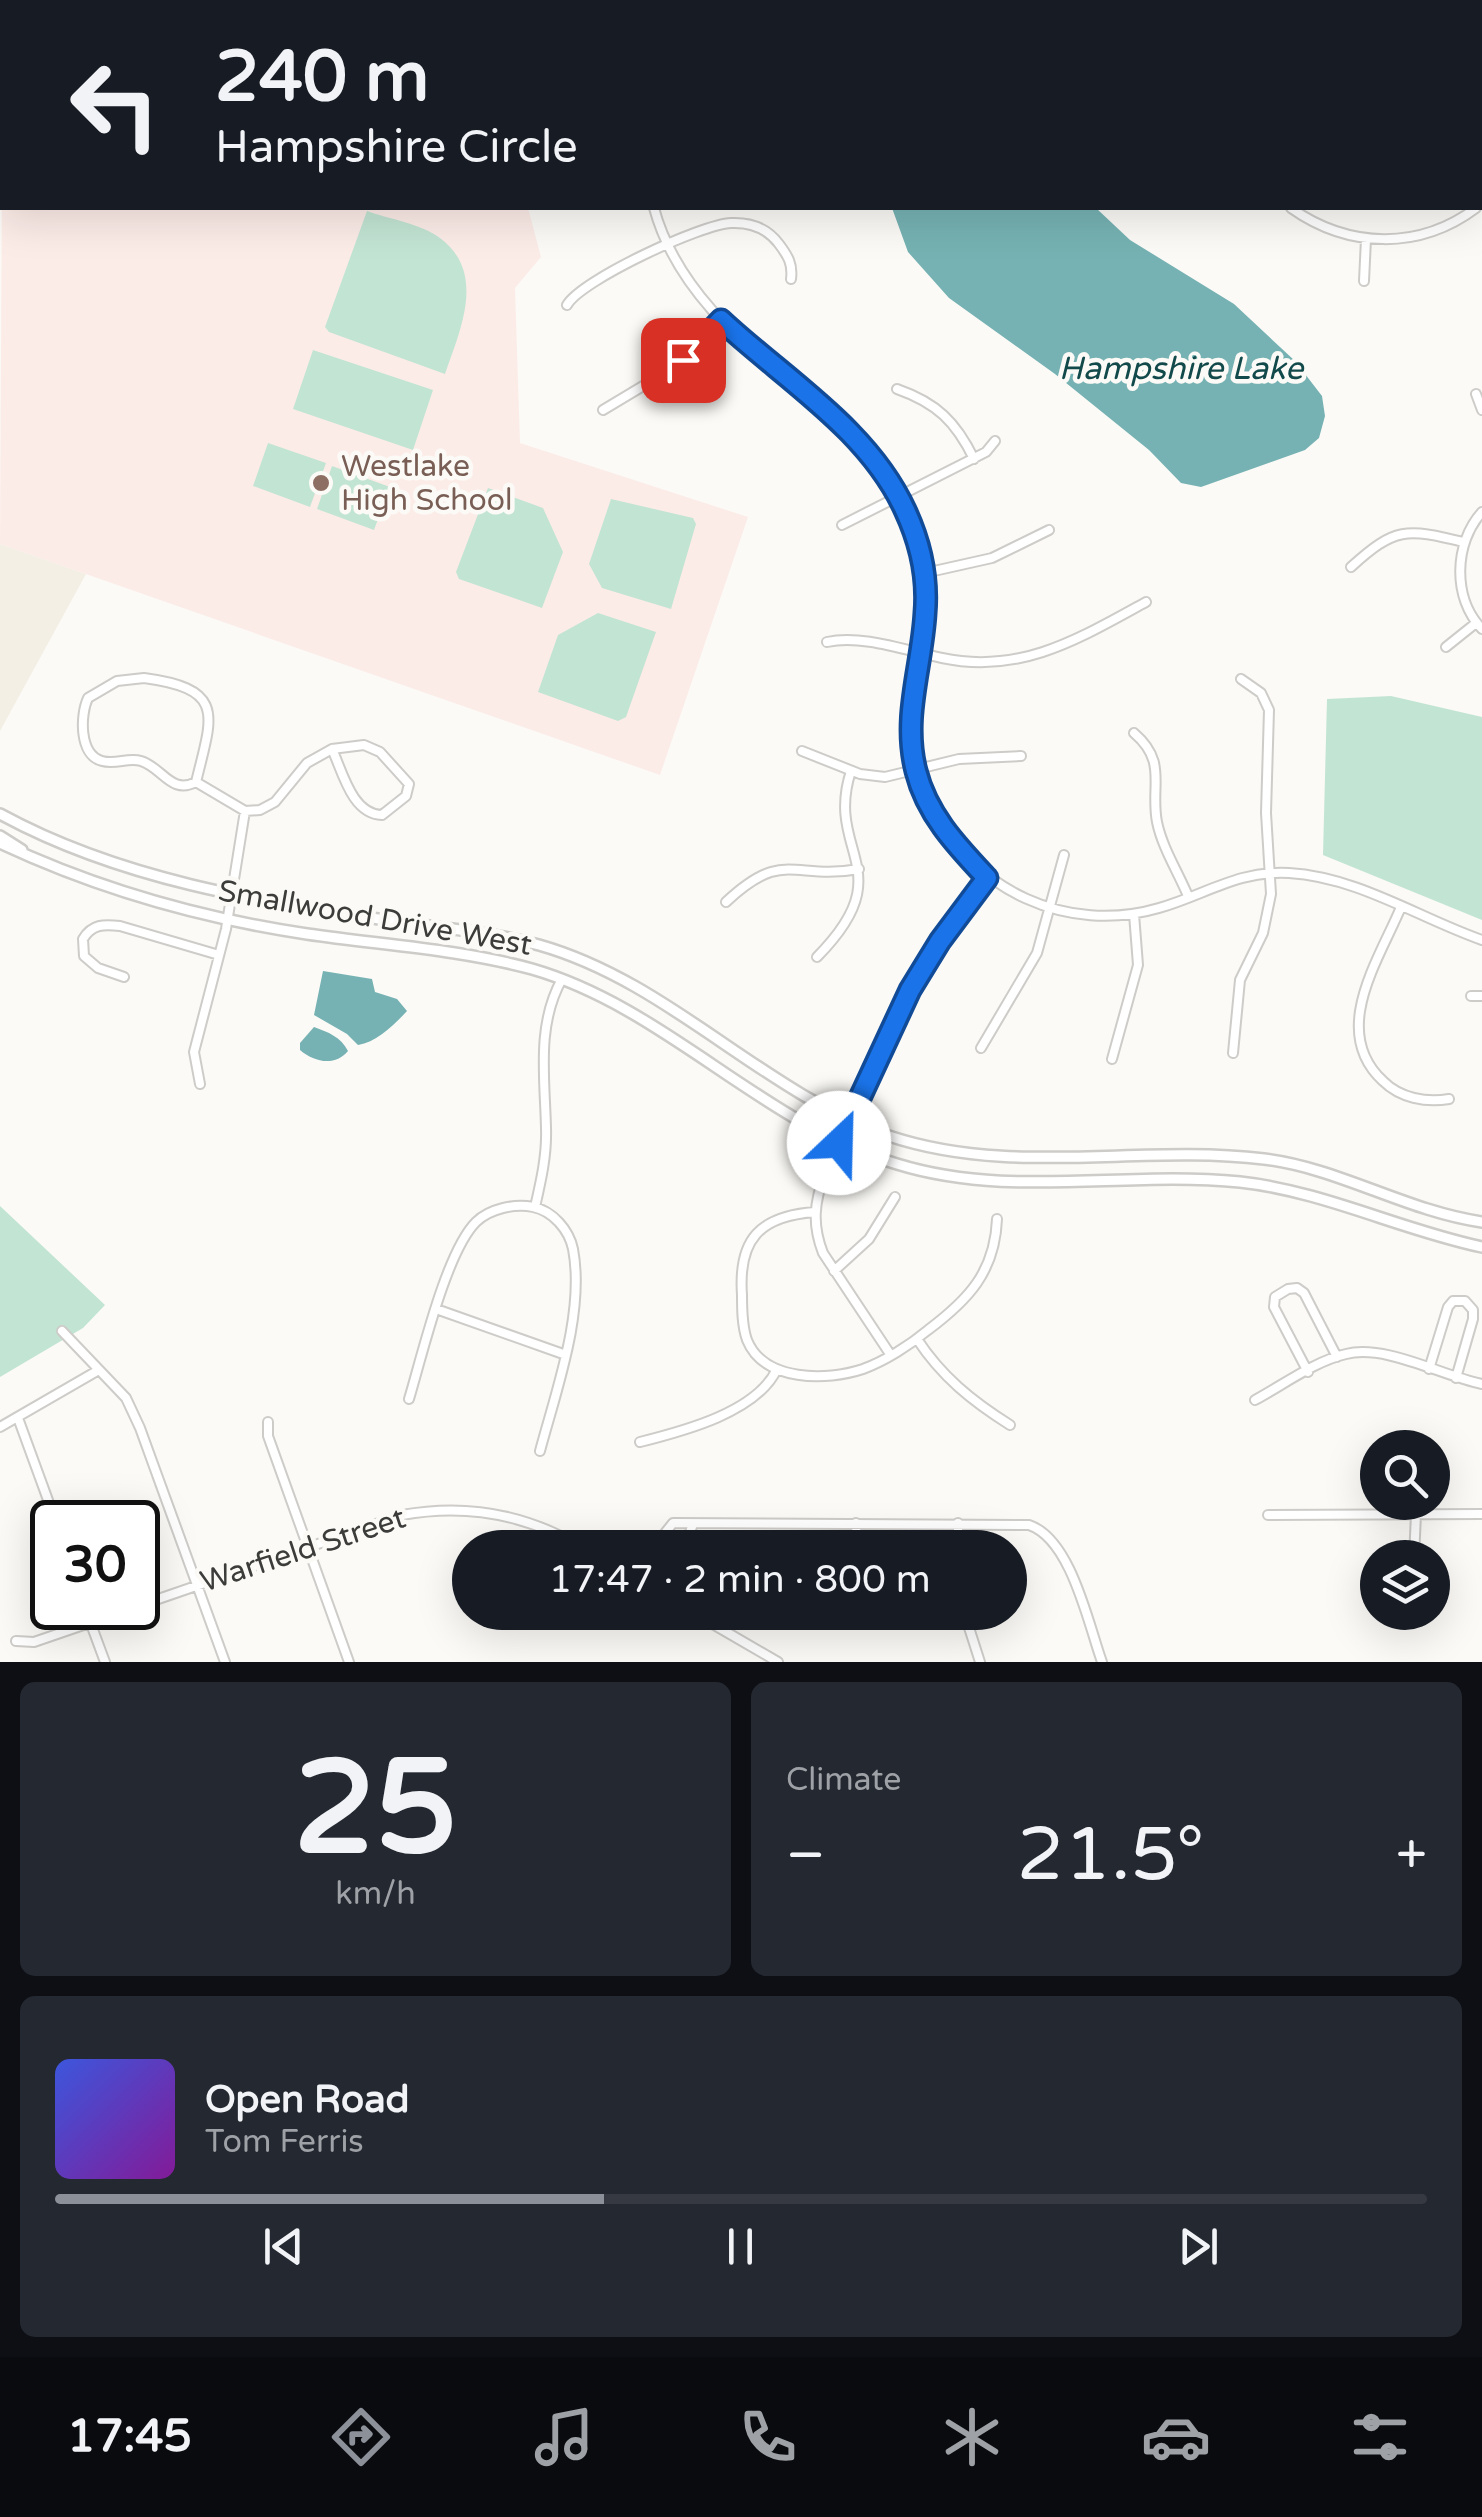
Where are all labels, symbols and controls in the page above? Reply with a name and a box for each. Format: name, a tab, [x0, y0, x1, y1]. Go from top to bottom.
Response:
text: 240 m	[215, 36, 429, 120]
icon: left	[50, 40, 180, 170]
text: Hampshire Circle	[215, 121, 578, 175]
pin	[641, 318, 726, 403]
icon: arrive	[656, 333, 711, 388]
water label: Hampshire Lake	[1059, 350, 1305, 388]
place label: Westlake High School	[341, 448, 513, 519]
marker: Westlake High School	[310, 472, 332, 494]
street label: Smallwood Drive West	[215, 872, 535, 964]
position arrow	[787, 1091, 891, 1195]
map controls	[1360, 1430, 1450, 1630]
button: search	[1360, 1430, 1450, 1520]
street label: Warfield Street	[196, 1499, 410, 1601]
speed limit sign: 30	[30, 1500, 160, 1630]
button: layers	[1360, 1540, 1450, 1630]
text: 17:47 · 2 min · 800 m	[548, 1557, 931, 1603]
text: 25	[294, 1732, 457, 1888]
text: Climate	[786, 1761, 901, 1799]
text: 21.5°	[1017, 1810, 1204, 1900]
text: −	[786, 1823, 825, 1889]
text: +	[1396, 1823, 1427, 1889]
text: km/h	[335, 1875, 416, 1913]
text: Open Road	[205, 2077, 410, 2123]
text: Tom Ferris	[205, 2123, 364, 2161]
icon: previous	[256, 2219, 311, 2274]
icon: pause	[713, 2219, 768, 2274]
icon: next	[1171, 2219, 1226, 2274]
icon: directions	[326, 2402, 396, 2472]
icon: music	[529, 2402, 599, 2472]
icon: phone	[733, 2402, 803, 2472]
icon: climate	[937, 2402, 1007, 2472]
icon: car	[1141, 2402, 1211, 2472]
icon: filters	[1345, 2402, 1415, 2472]
text: 17:45	[67, 2410, 192, 2464]

